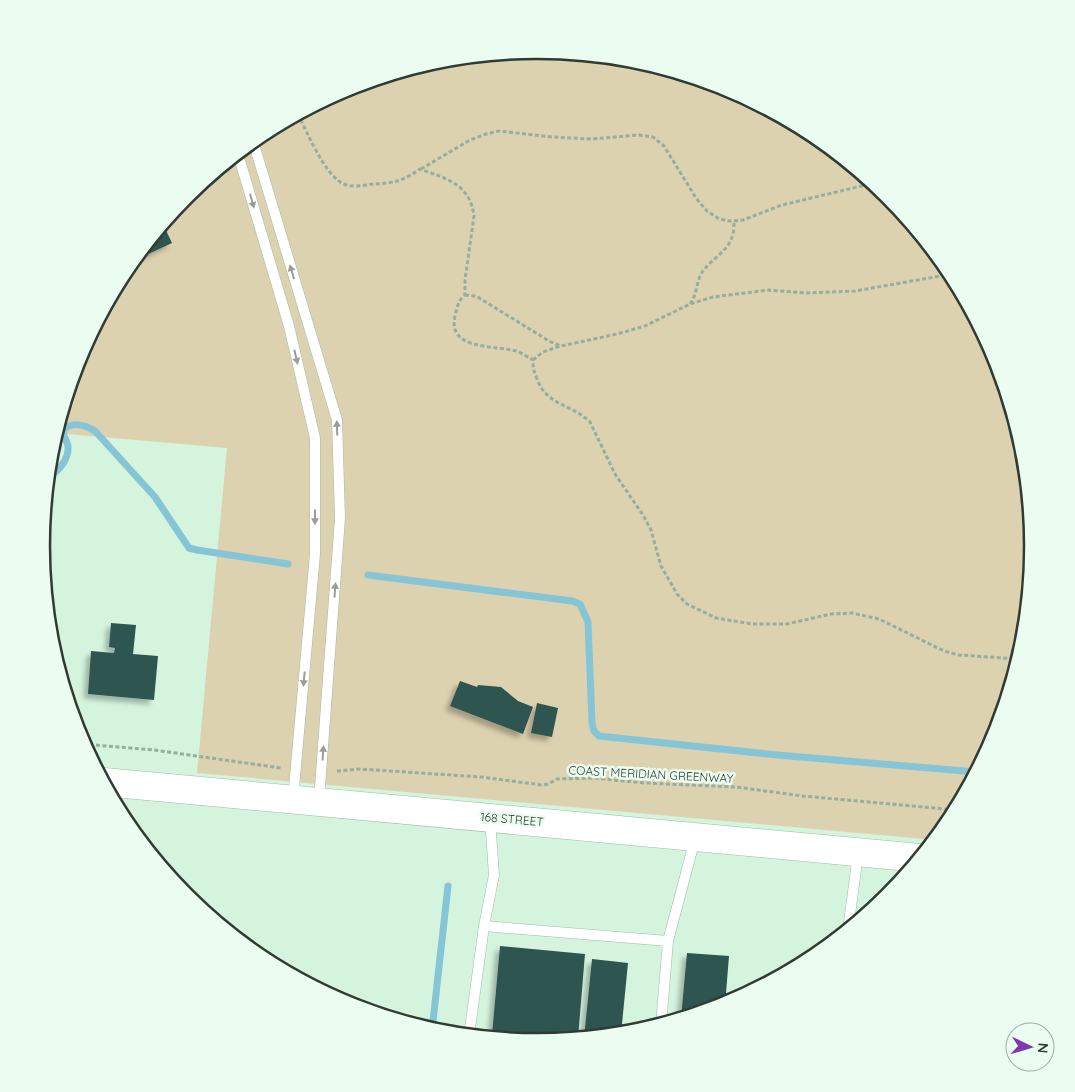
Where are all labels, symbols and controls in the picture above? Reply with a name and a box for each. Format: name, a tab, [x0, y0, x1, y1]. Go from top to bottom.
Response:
one-way arrow	[248, 193, 256, 208]
one-way arrow	[288, 265, 296, 280]
one-way arrow	[292, 349, 300, 364]
one-way arrow	[332, 420, 340, 436]
one-way arrow	[311, 510, 319, 526]
one-way arrow	[331, 582, 339, 598]
one-way arrow	[300, 672, 308, 688]
one-way arrow	[320, 744, 328, 760]
street label: COAST MERIDIAN GREENWAY	[568, 762, 734, 786]
street label: 168 STREET	[480, 809, 544, 829]
north arrow	[1005, 1022, 1055, 1072]
text: N	[1034, 1042, 1052, 1054]

